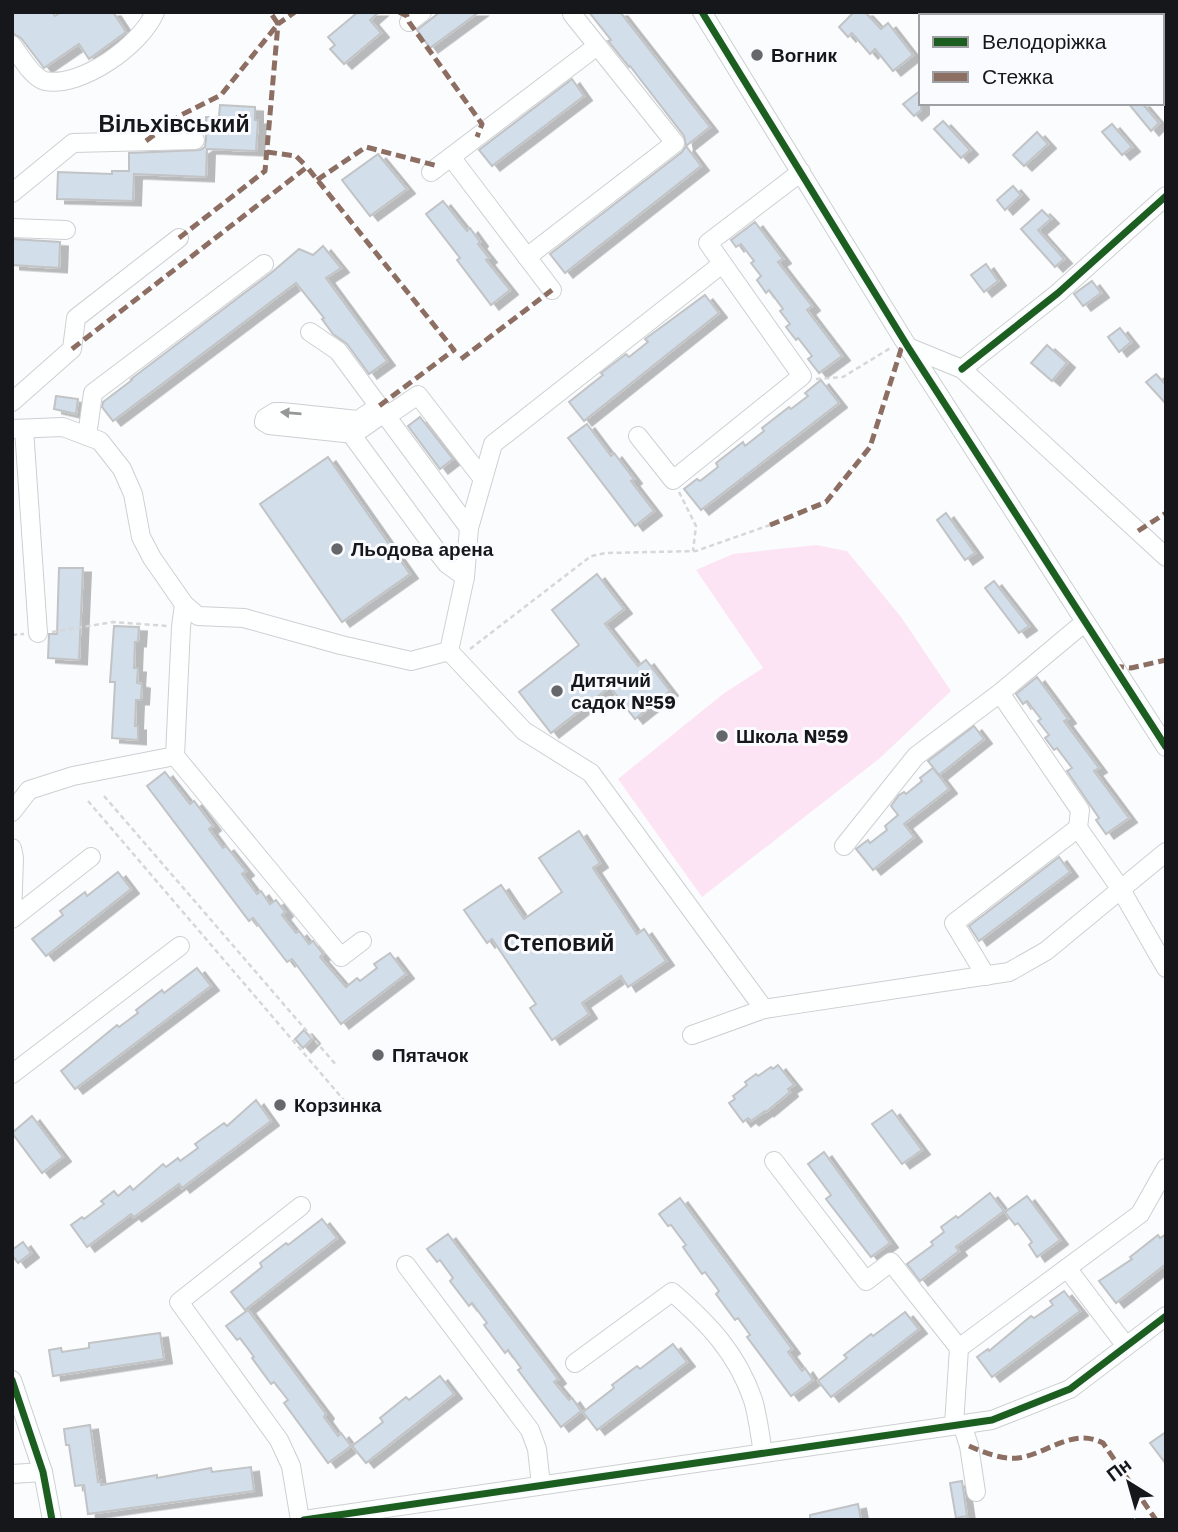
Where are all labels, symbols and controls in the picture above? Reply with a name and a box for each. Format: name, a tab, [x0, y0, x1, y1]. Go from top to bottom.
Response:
legend	[919, 14, 1164, 105]
text: Велодоріжка	[982, 29, 1107, 54]
place label: Вогник	[771, 44, 837, 67]
marker: Вогник	[749, 47, 765, 63]
text: Стежка	[982, 64, 1054, 89]
district label: Вільхівський	[98, 111, 250, 138]
one-way arrow	[280, 407, 302, 418]
place label: Льодова арена	[351, 538, 494, 561]
marker: Льодова арена	[329, 541, 345, 557]
place label: Дитячий садок №59	[571, 669, 676, 714]
marker: Дитячий садок №59	[549, 683, 565, 699]
place label: Школа №59	[736, 725, 848, 748]
marker: Школа №59	[714, 728, 730, 744]
district label: Степовий	[503, 930, 615, 957]
place label: Пятачок	[392, 1044, 469, 1067]
marker: Пятачок	[370, 1047, 386, 1063]
place label: Корзинка	[294, 1094, 382, 1117]
marker: Корзинка	[272, 1097, 288, 1113]
north arrow	[1094, 1448, 1164, 1518]
text: Пн	[1102, 1453, 1136, 1487]

